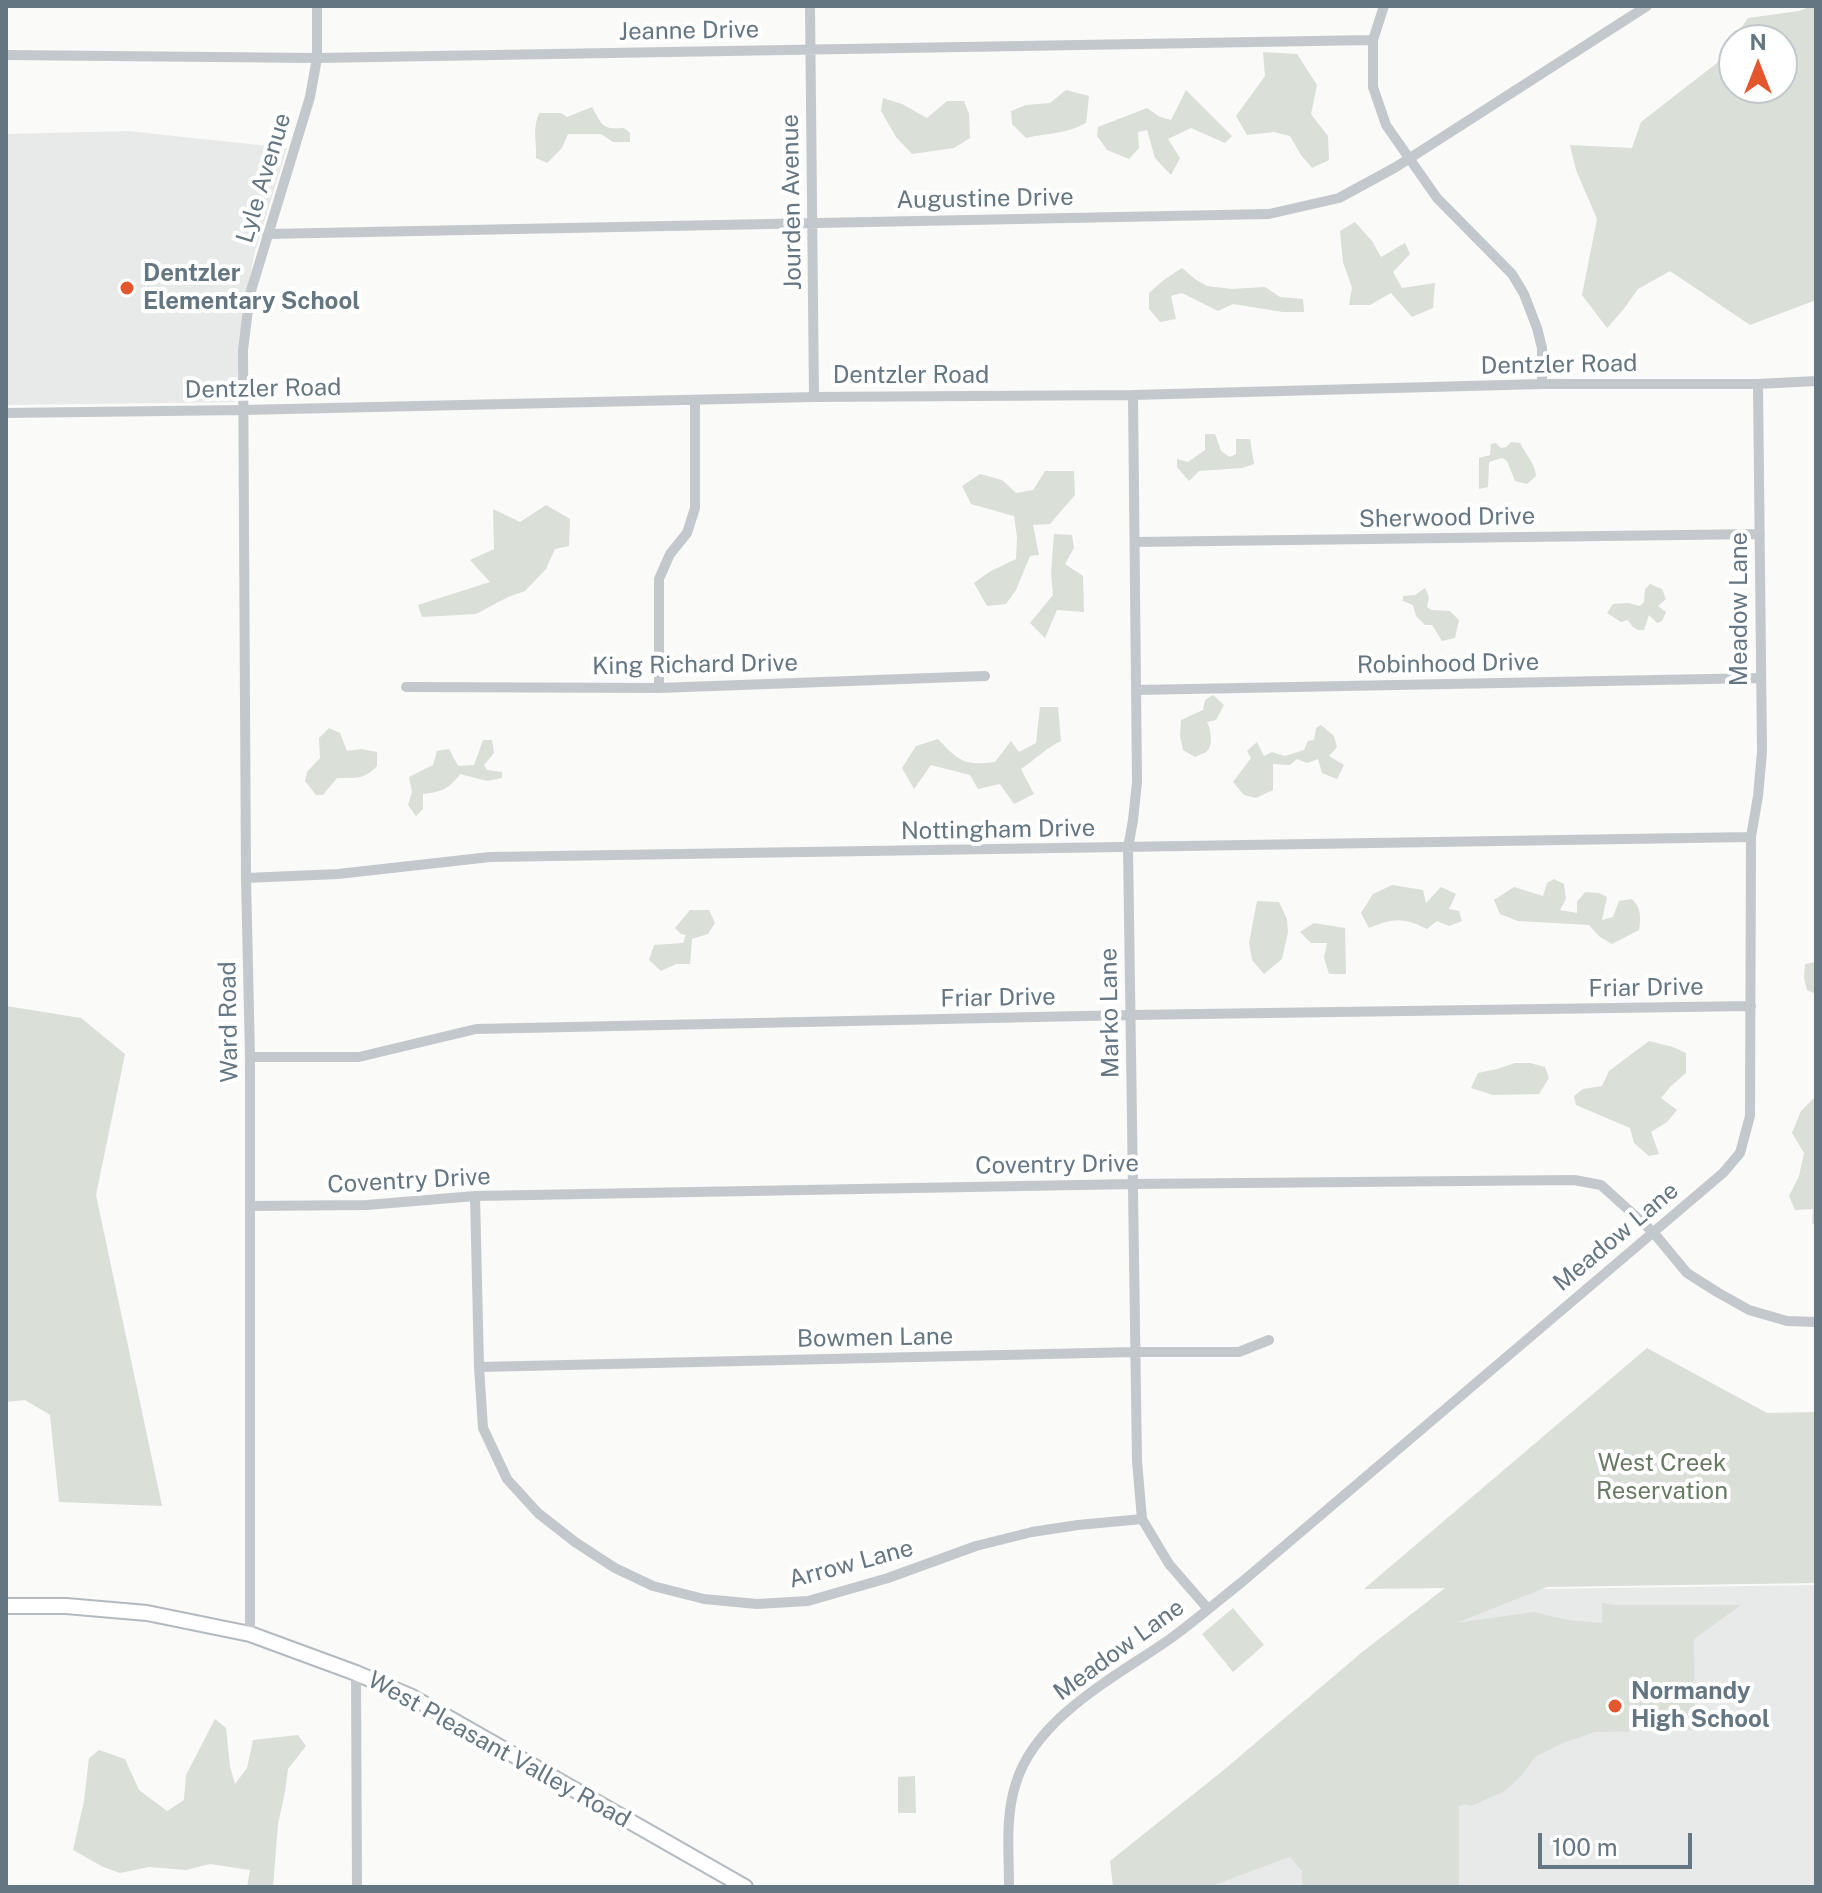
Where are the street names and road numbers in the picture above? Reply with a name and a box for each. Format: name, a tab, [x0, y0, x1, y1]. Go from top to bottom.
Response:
street label: Jeanne Drive	[618, 15, 760, 47]
street label: Lyle Avenue	[231, 110, 297, 246]
street label: Jourden Avenue	[776, 114, 808, 290]
street label: Augustine Drive	[896, 183, 1074, 215]
street label: Dentzler Road	[1480, 349, 1638, 381]
street label: Dentzler Road	[833, 362, 989, 390]
street label: Dentzler Road	[184, 373, 342, 405]
street label: Sherwood Drive	[1359, 502, 1535, 534]
street label: Meadow Lane	[1726, 532, 1754, 686]
street label: Robinhood Drive	[1357, 648, 1539, 680]
street label: King Richard Drive	[592, 649, 798, 681]
street label: Nottingham Drive	[901, 814, 1095, 846]
street label: Marko Lane	[1094, 948, 1126, 1078]
street label: Ward Road	[214, 961, 244, 1083]
street label: Friar Drive	[1588, 973, 1704, 1003]
street label: Friar Drive	[940, 983, 1056, 1013]
street label: Coventry Drive	[975, 1149, 1139, 1181]
street label: Coventry Drive	[326, 1162, 492, 1200]
street label: Meadow Lane	[1548, 1176, 1684, 1298]
street label: Bowmen Lane	[797, 1322, 953, 1354]
street label: Arrow Lane	[786, 1534, 916, 1594]
street label: Meadow Lane	[1048, 1593, 1190, 1707]
street label: West Pleasant Valley Road	[363, 1666, 635, 1834]

